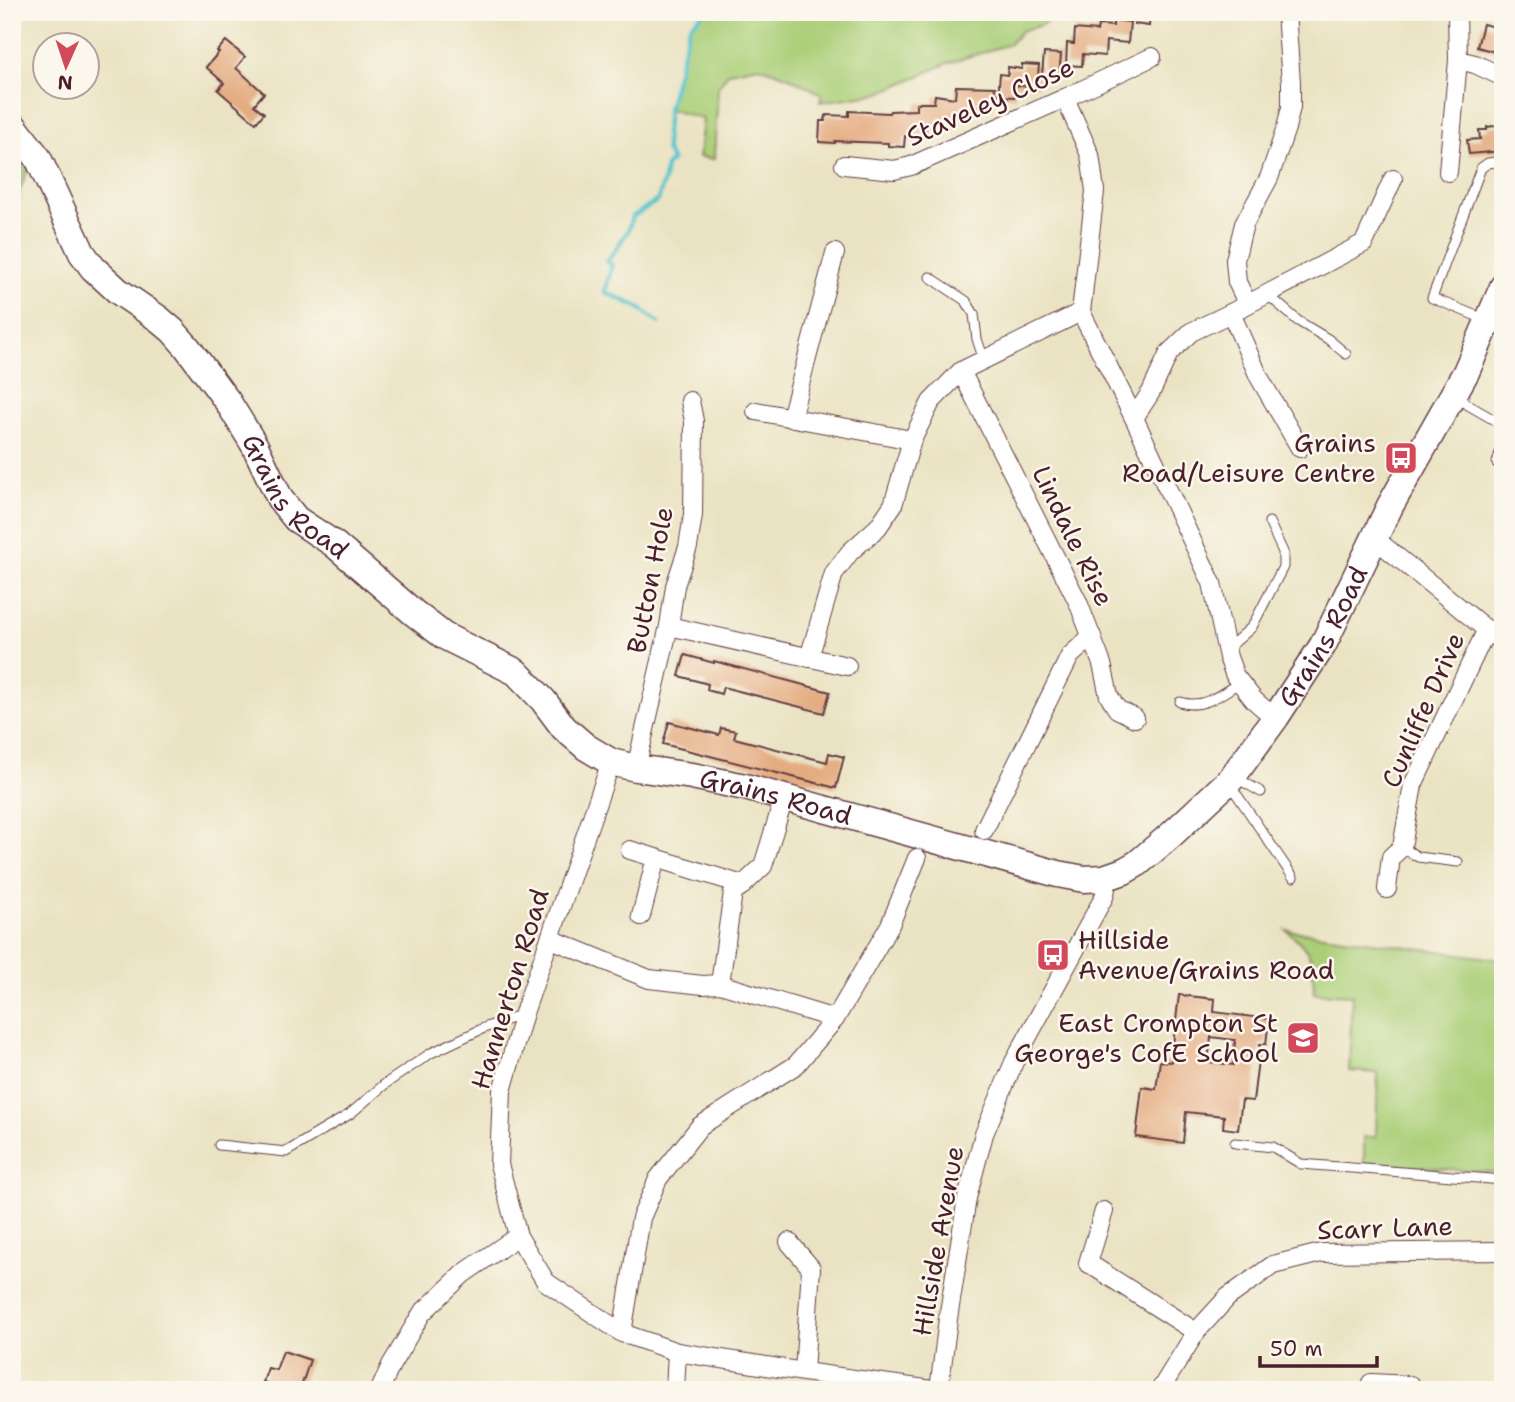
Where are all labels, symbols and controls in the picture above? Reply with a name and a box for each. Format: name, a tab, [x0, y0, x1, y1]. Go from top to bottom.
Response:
north arrow	[32, 32, 102, 102]
street label: Staveley Close	[900, 49, 1079, 154]
text: N	[57, 70, 73, 95]
place label: Grains Road/Leisure Centre	[1122, 425, 1376, 490]
street label: Grains Road	[234, 427, 357, 566]
bus stop icon: Grains Road/Leisure Centre	[1382, 439, 1420, 477]
street label: Lindale Rise	[1024, 460, 1123, 612]
street label: Button Hole	[618, 504, 681, 656]
street label: Grains Road	[1269, 560, 1376, 713]
street label: Cunliffe Drive	[1373, 627, 1472, 793]
street label: Grains Road	[697, 760, 856, 833]
street label: Hannerton Road	[462, 884, 557, 1094]
place label: Hillside Avenue/Grains Road	[1078, 922, 1334, 987]
bus stop icon: Hillside Avenue/Grains Road	[1034, 936, 1072, 974]
place label: East Crompton St George's CofE School	[1014, 1005, 1278, 1070]
school or university icon: East Crompton St George's CofE School	[1284, 1019, 1322, 1057]
street label: Hillside Avenue	[904, 1143, 971, 1339]
street label: Scarr Lane	[1317, 1208, 1453, 1247]
scale bar	[1260, 1325, 1377, 1369]
text: 50 m	[1270, 1335, 1323, 1363]

